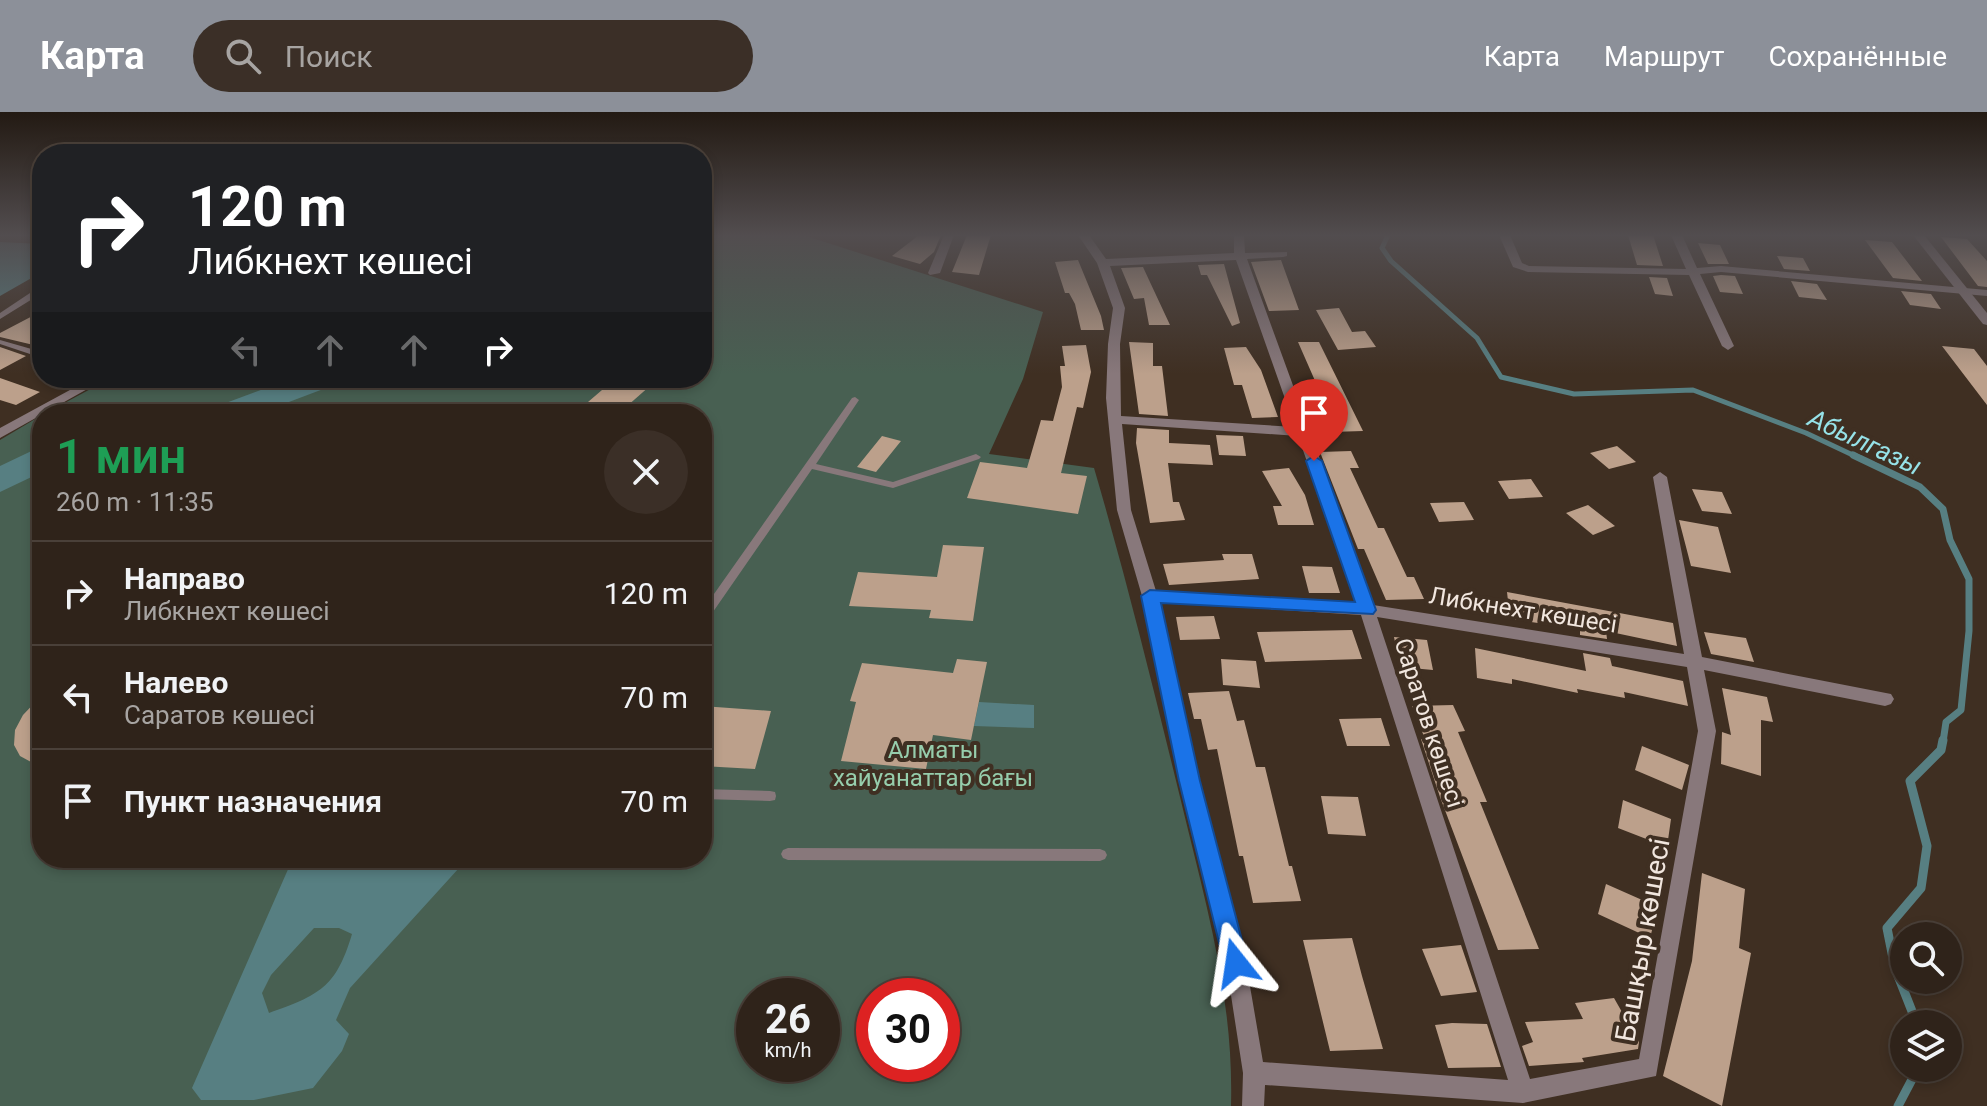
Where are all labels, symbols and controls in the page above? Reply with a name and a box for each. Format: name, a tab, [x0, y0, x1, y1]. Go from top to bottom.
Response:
search box	[193, 20, 753, 92]
text: Карта	[40, 34, 145, 78]
icon: search	[221, 34, 265, 78]
text: Поиск	[285, 39, 372, 74]
text: Карта	[1484, 40, 1560, 73]
text: Маршрут	[1604, 40, 1724, 73]
text: Сохранённые	[1768, 40, 1947, 73]
text: 120 m	[188, 174, 347, 240]
icon: right	[56, 176, 160, 280]
text: Либкнехт көшесі	[188, 241, 473, 283]
icon: left	[224, 328, 268, 372]
icon: ahead	[308, 328, 352, 372]
icon: ahead	[392, 328, 436, 372]
icon: right	[476, 328, 520, 372]
pin	[1280, 379, 1348, 461]
icon: arrive	[1292, 391, 1336, 435]
water label: Абылгазы	[1802, 402, 1926, 481]
text: 1 мин	[56, 428, 186, 485]
button: close	[604, 430, 688, 514]
text: 260 m · 11:35	[56, 487, 214, 517]
text: Направо	[124, 561, 245, 596]
icon: right	[56, 571, 100, 615]
text: 120 m	[604, 576, 688, 611]
street label: Либкнехт көшесі	[1427, 581, 1619, 639]
text: Либкнехт көшесі	[124, 596, 330, 626]
street label: Саратов көшесі	[1388, 635, 1470, 811]
text: Налево	[124, 665, 228, 700]
icon: left	[56, 675, 100, 719]
text: 70 m	[621, 680, 688, 715]
text: Саратов көшесі	[124, 700, 315, 730]
park label: Алматы хайуанаттар бағы	[833, 736, 1033, 792]
icon: arrive	[56, 779, 100, 823]
text: Пункт назначения	[124, 784, 382, 819]
text: 70 m	[621, 784, 688, 819]
street label: Башқыр көшесі	[1608, 836, 1677, 1045]
position arrow	[1194, 921, 1278, 1005]
map controls	[1890, 922, 1962, 1082]
button: search	[1890, 922, 1962, 994]
speed limit sign: 30	[856, 978, 960, 1082]
text: 26	[765, 996, 811, 1043]
button: layers	[1890, 1010, 1962, 1082]
text: km/h	[765, 1038, 811, 1062]

